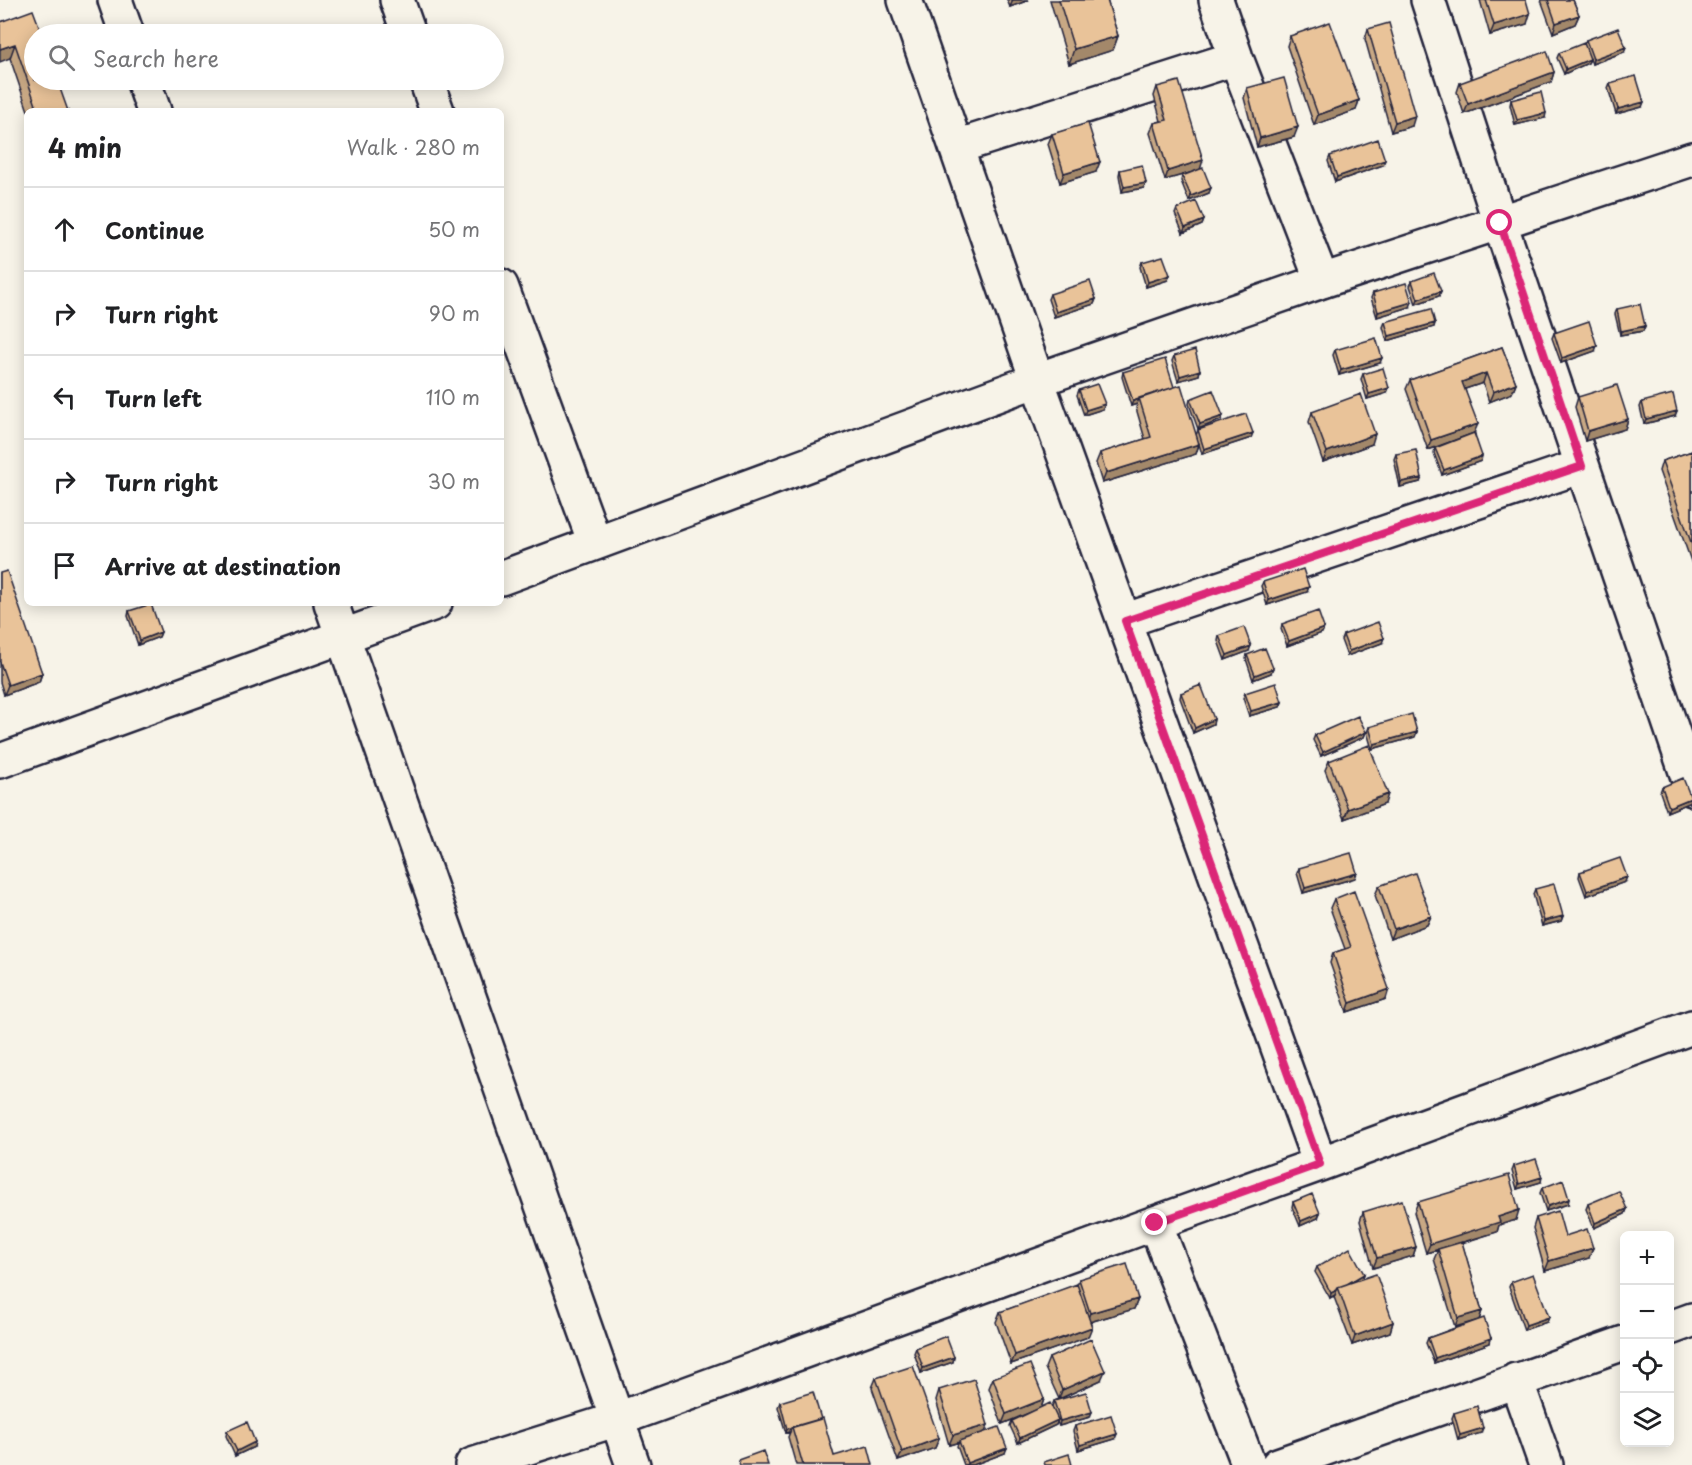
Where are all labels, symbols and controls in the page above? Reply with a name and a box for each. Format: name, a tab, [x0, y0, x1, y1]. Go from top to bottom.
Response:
search box	[24, 24, 504, 90]
icon: search	[45, 41, 78, 74]
text: Search here	[93, 41, 219, 74]
text: 4 min	[48, 128, 122, 167]
text: Walk · 280 m	[347, 132, 480, 162]
route start	[1486, 209, 1512, 235]
icon: ahead	[48, 213, 81, 246]
text: Continue	[105, 213, 204, 246]
text: 50 m	[428, 214, 480, 244]
icon: right	[48, 297, 81, 330]
text: Turn right	[105, 297, 218, 330]
text: 90 m	[429, 298, 480, 328]
icon: left	[48, 381, 81, 414]
text: Turn left	[105, 381, 202, 414]
text: 110 m	[426, 382, 480, 412]
icon: right	[48, 465, 81, 498]
text: Turn right	[105, 465, 218, 498]
text: 30 m	[427, 466, 480, 496]
icon: arrive	[48, 549, 81, 582]
text: Arrive at destination	[105, 549, 341, 582]
route end	[1141, 1209, 1167, 1235]
map controls	[1620, 1231, 1674, 1447]
button: +	[1620, 1231, 1674, 1285]
button: −	[1620, 1285, 1674, 1339]
button: locate	[1620, 1339, 1674, 1393]
button: layers	[1620, 1393, 1674, 1447]

